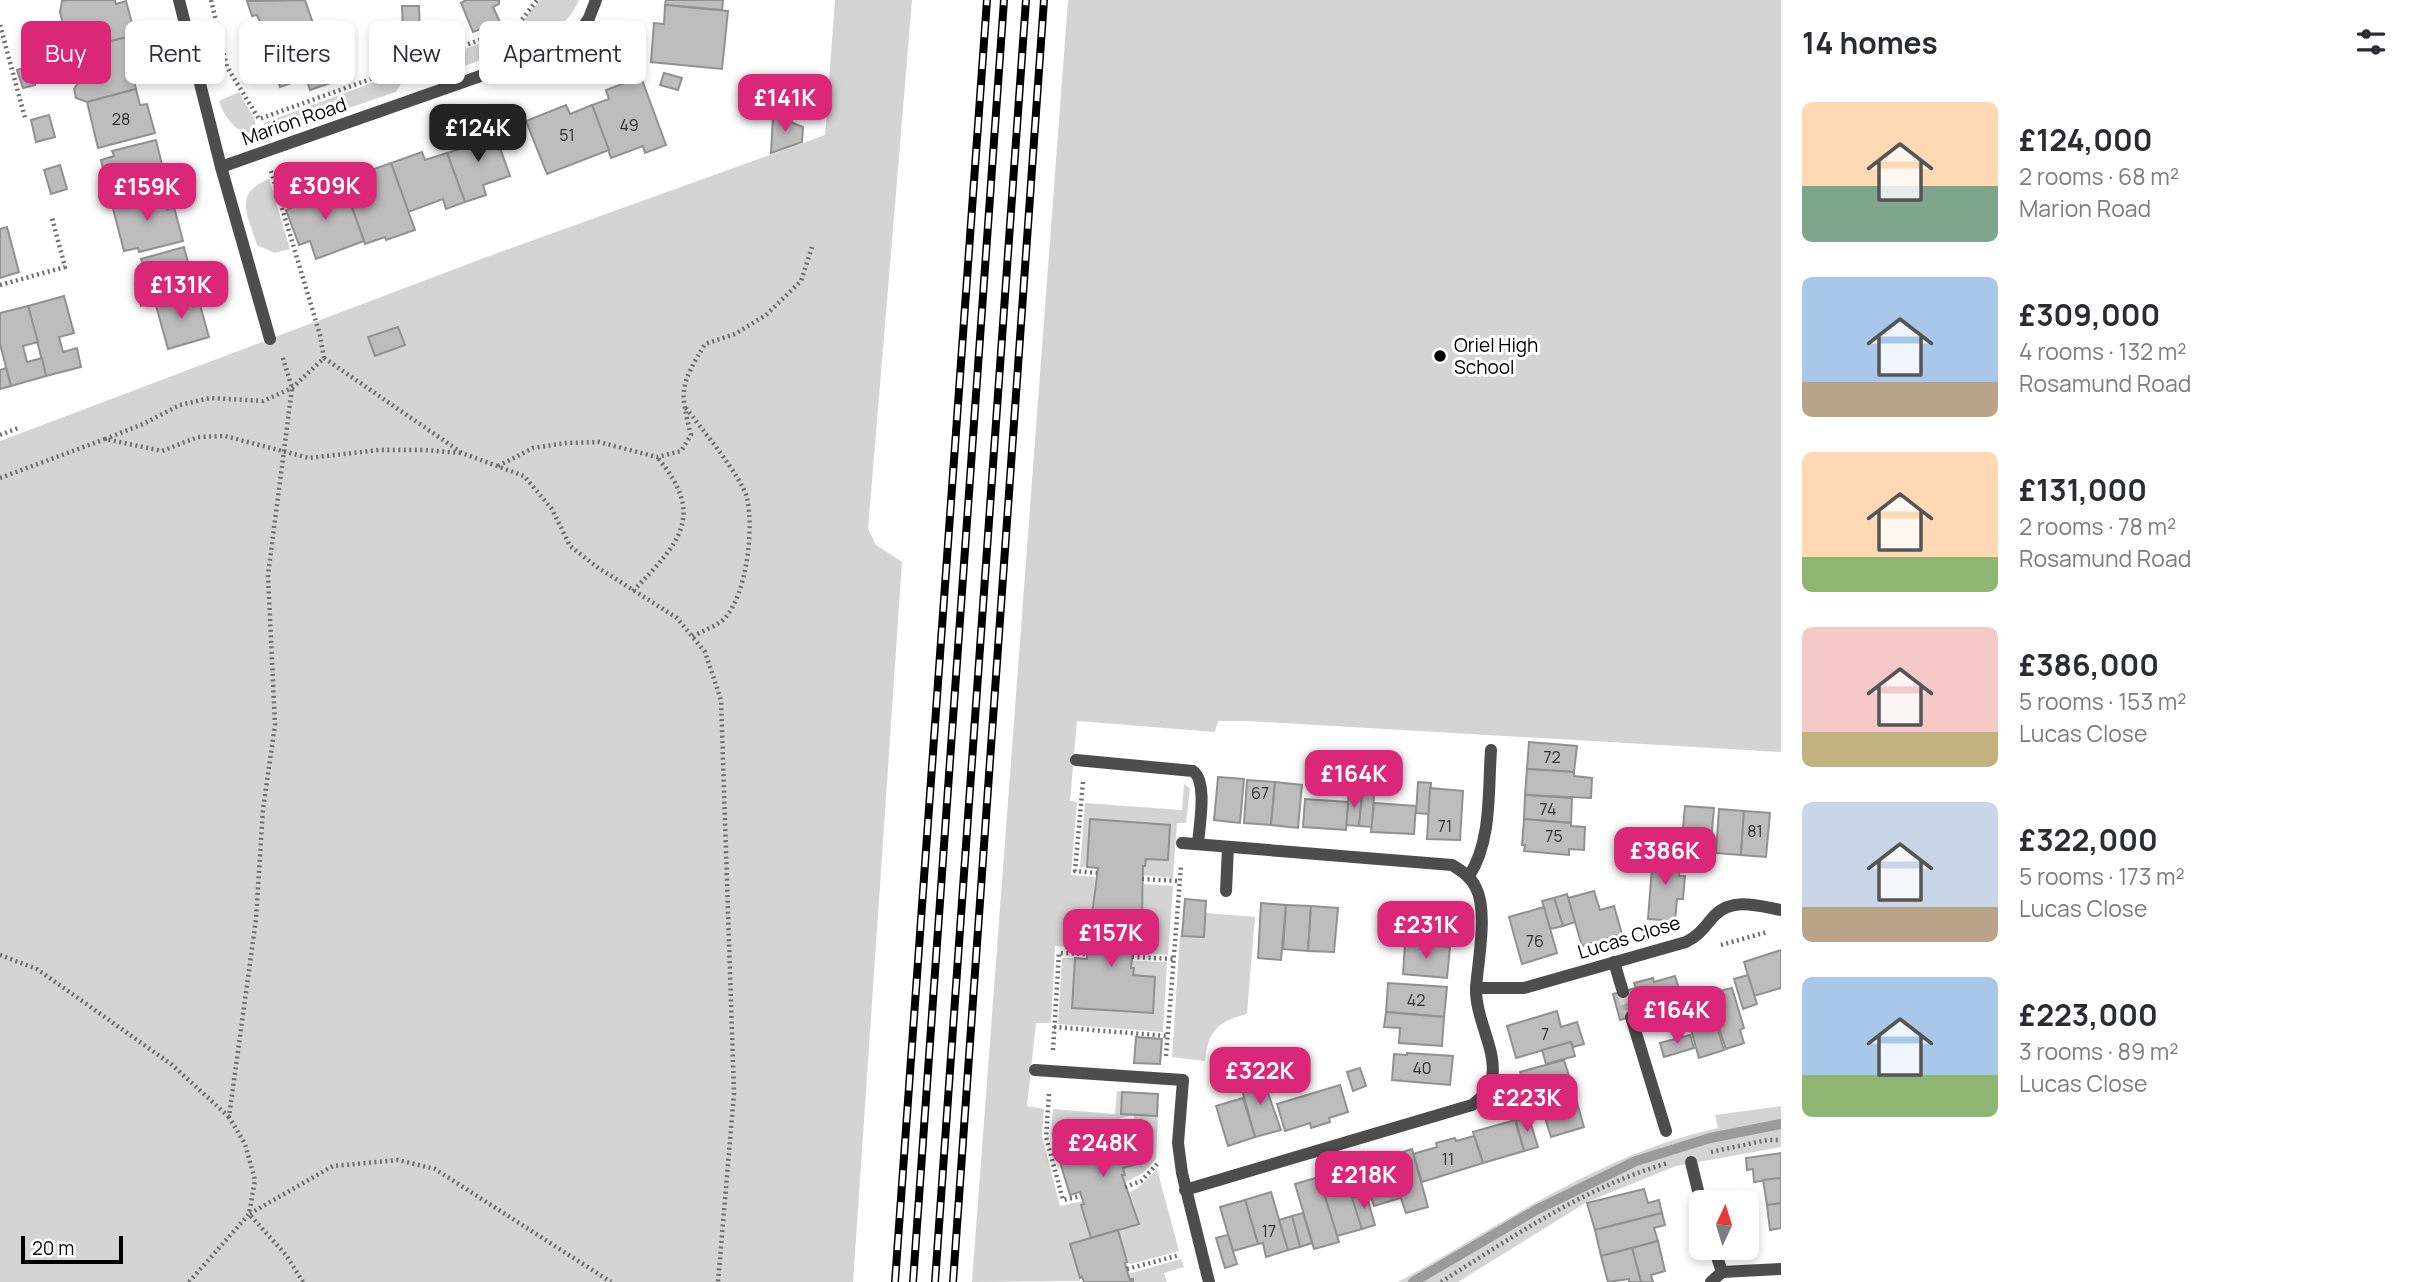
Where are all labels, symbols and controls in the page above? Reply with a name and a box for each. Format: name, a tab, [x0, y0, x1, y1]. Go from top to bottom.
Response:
chip: Buy	[21, 21, 111, 84]
chip: Rent	[125, 21, 225, 84]
chip: Filters	[239, 21, 355, 84]
chip: New	[369, 21, 465, 84]
chip: Apartment	[479, 21, 646, 84]
text: 14 homes	[1802, 22, 1938, 63]
icon: filters	[2352, 23, 2390, 61]
pin: £141K	[736, 74, 834, 134]
text: £141K	[754, 81, 816, 113]
street label: Marion Road	[238, 91, 350, 151]
pin: £124K	[429, 104, 527, 164]
house number: 28	[112, 108, 130, 130]
text: £124K	[445, 111, 511, 143]
house number: 49	[619, 114, 639, 136]
text: £124,000	[2019, 119, 2153, 160]
house number: 51	[559, 124, 575, 146]
icon: home	[1858, 130, 1942, 214]
text: 2 rooms · 68 m²	[2019, 160, 2179, 192]
pin: £309K	[276, 162, 374, 222]
pin: £159K	[98, 164, 196, 223]
text: £309K	[290, 169, 360, 201]
text: £159K	[114, 170, 180, 202]
text: Marion Road	[2019, 192, 2151, 224]
pin: £131K	[132, 262, 230, 321]
text: £131K	[150, 268, 212, 300]
text: £309,000	[2019, 294, 2160, 335]
icon: home	[1858, 305, 1942, 389]
place label: Oriel High School	[1454, 332, 1538, 380]
text: 4 rooms · 132 m²	[2019, 335, 2187, 367]
marker: Oriel High School	[1432, 348, 1448, 364]
text: Rosamund Road	[2019, 367, 2191, 399]
text: £131,000	[2019, 469, 2147, 510]
icon: home	[1858, 480, 1942, 564]
text: 2 rooms · 78 m²	[2019, 510, 2176, 542]
text: Rosamund Road	[2019, 542, 2191, 574]
text: £386,000	[2019, 644, 2159, 685]
icon: home	[1858, 655, 1942, 739]
text: 5 rooms · 153 m²	[2019, 685, 2186, 717]
text: Lucas Close	[2019, 717, 2147, 749]
house number: 72	[1543, 746, 1561, 768]
pin: £164K	[1305, 750, 1403, 810]
text: £164K	[1321, 757, 1387, 789]
house number: 67	[1251, 782, 1269, 804]
house number: 74	[1540, 798, 1556, 820]
house number: 71	[1438, 815, 1452, 837]
text: £322,000	[2019, 819, 2158, 860]
house number: 81	[1747, 820, 1763, 842]
house number: 75	[1545, 825, 1563, 847]
pin: £386K	[1616, 828, 1714, 887]
icon: home	[1858, 830, 1942, 914]
text: £386K	[1630, 834, 1700, 866]
text: 5 rooms · 173 m²	[2019, 860, 2185, 892]
text: Lucas Close	[2019, 892, 2147, 924]
pin: £231K	[1377, 902, 1475, 961]
text: £231K	[1393, 908, 1459, 940]
pin: £157K	[1062, 909, 1160, 969]
street label: Lucas Close	[1575, 909, 1683, 965]
text: £157K	[1079, 916, 1143, 948]
house number: 76	[1526, 930, 1544, 952]
pin: £164K	[1628, 986, 1726, 1046]
house number: 42	[1407, 989, 1425, 1011]
text: £164K	[1644, 993, 1710, 1025]
text: £223,000	[2019, 994, 2158, 1035]
icon: home	[1858, 1005, 1942, 1089]
house number: 7	[1541, 1023, 1549, 1045]
text: 3 rooms · 89 m²	[2019, 1035, 2179, 1067]
pin: £322K	[1211, 1048, 1309, 1107]
text: £322K	[1226, 1054, 1294, 1086]
house number: 40	[1412, 1057, 1432, 1079]
text: Lucas Close	[2019, 1067, 2147, 1099]
pin: £223K	[1478, 1074, 1576, 1134]
text: £223K	[1493, 1081, 1561, 1113]
pin: £248K	[1054, 1120, 1152, 1179]
text: £248K	[1068, 1126, 1138, 1158]
house number: 11	[1442, 1148, 1454, 1170]
pin: £218K	[1315, 1152, 1413, 1211]
text: £218K	[1331, 1158, 1397, 1190]
north arrow	[1689, 1190, 1759, 1260]
map controls	[1689, 1190, 1759, 1260]
house number: 17	[1262, 1220, 1276, 1242]
scale bar	[21, 1233, 122, 1265]
text: 20 m	[32, 1235, 74, 1261]

